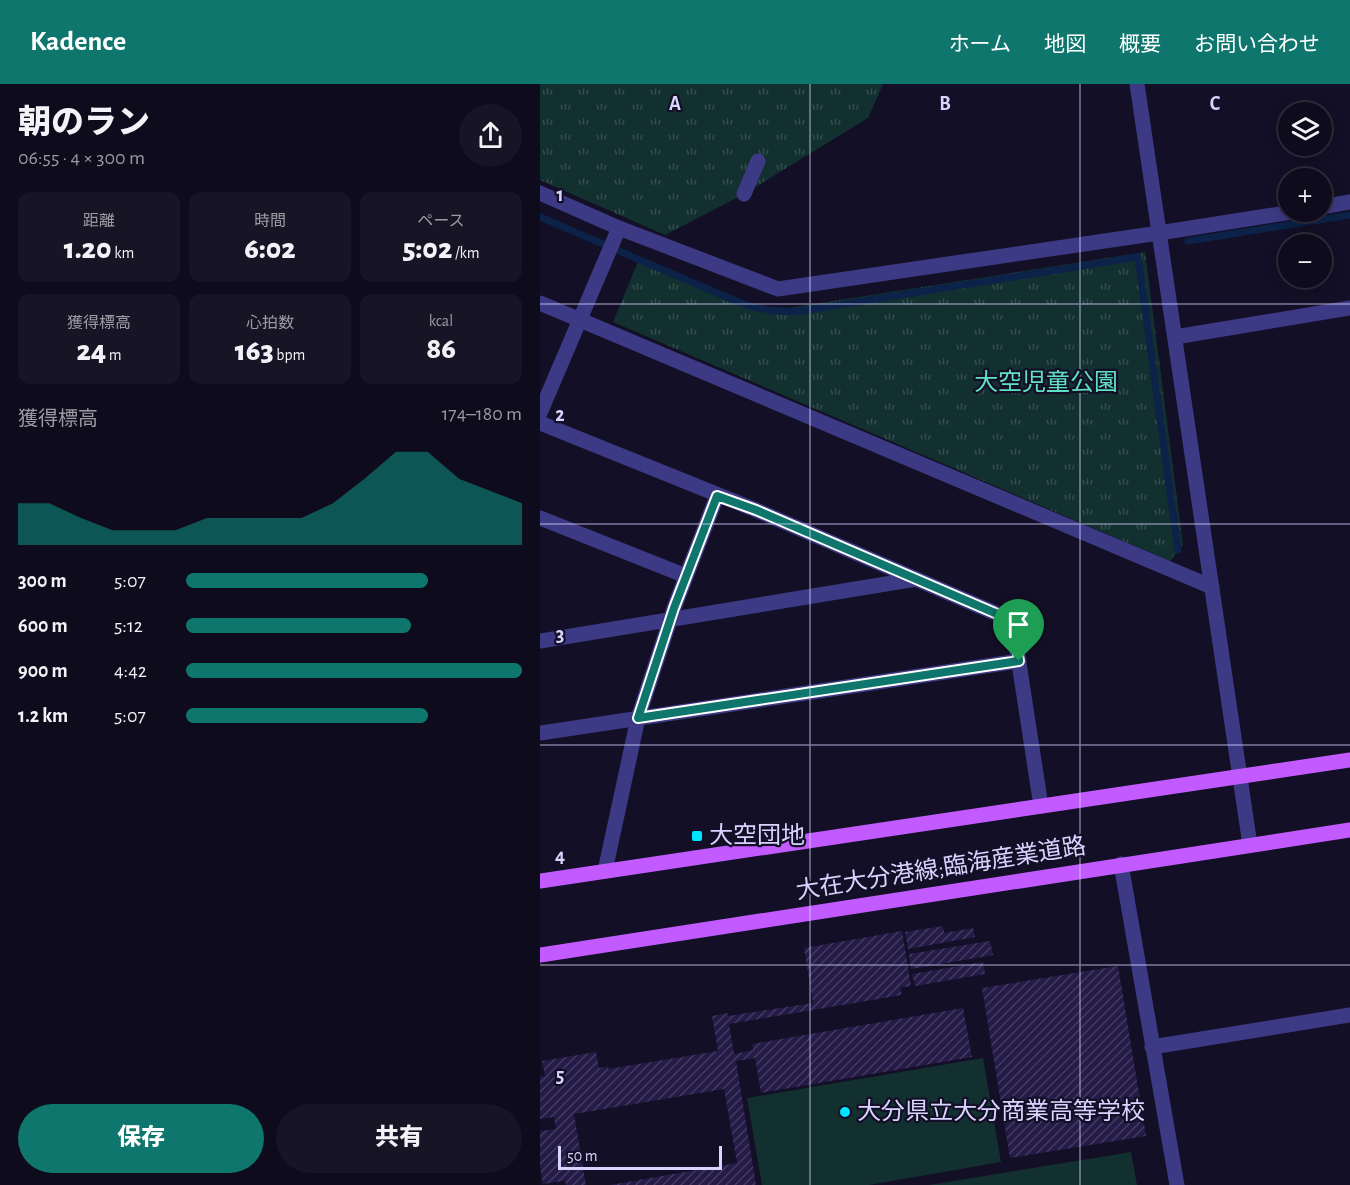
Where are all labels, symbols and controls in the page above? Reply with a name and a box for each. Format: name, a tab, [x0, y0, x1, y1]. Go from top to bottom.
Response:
text: Kadence	[30, 28, 126, 56]
text: ホーム	[949, 34, 1011, 55]
text: 地図	[1044, 34, 1086, 55]
text: 概要	[1119, 34, 1161, 55]
text: お問い合わせ	[1194, 34, 1320, 55]
text: A	[669, 94, 681, 114]
text: B	[939, 94, 951, 114]
text: C	[1210, 94, 1221, 114]
map controls	[1278, 102, 1332, 288]
button: layers	[1278, 102, 1332, 156]
button: share	[459, 104, 522, 167]
text: 朝のラン	[18, 107, 150, 140]
text: 06:55 · 4 × 300 m	[18, 148, 145, 168]
button: +	[1278, 168, 1332, 222]
text: 1	[556, 185, 564, 205]
text: 距離	[83, 213, 115, 229]
text: 時間	[254, 213, 286, 229]
text: ペース	[417, 213, 465, 229]
text: 1.20	[64, 234, 112, 264]
text: 6:02	[244, 234, 296, 264]
text: 5:02	[402, 234, 452, 264]
button: −	[1278, 234, 1332, 288]
text: km	[112, 245, 134, 261]
text: /km	[452, 245, 480, 261]
text: kcal	[429, 313, 453, 329]
text: 獲得標高	[67, 315, 131, 331]
text: 心拍数	[246, 315, 294, 331]
text: 86	[426, 334, 456, 364]
text: 24	[76, 336, 106, 366]
text: 163	[235, 336, 274, 366]
text: m	[106, 347, 122, 363]
text: bpm	[274, 347, 305, 363]
park label: 大空児童公園	[974, 369, 1118, 395]
text: 174–180 m	[441, 404, 522, 424]
text: 2	[555, 405, 565, 425]
text: 獲得標高	[18, 409, 98, 429]
text: 300 m	[18, 571, 67, 591]
text: 5:07	[114, 571, 146, 591]
pin	[993, 599, 1044, 661]
icon: arrive	[1002, 608, 1035, 641]
text: 600 m	[18, 616, 68, 636]
text: 5:12	[114, 616, 143, 636]
text: 3	[556, 625, 564, 645]
text: 900 m	[18, 661, 68, 681]
text: 4:42	[114, 661, 147, 681]
text: 1.2 km	[18, 706, 68, 726]
text: 5:07	[114, 706, 146, 726]
place label: 大空団地	[709, 822, 805, 848]
marker: 大空団地	[690, 829, 704, 843]
street label: 大在大分港線;臨海産業道路	[794, 832, 1088, 904]
text: 4	[555, 846, 565, 866]
text: 5	[556, 1066, 564, 1086]
place label: 大分県立大分商業高等学校	[857, 1098, 1145, 1124]
button: 保存	[18, 1104, 264, 1173]
button: 共有	[276, 1104, 522, 1173]
marker: 大分県立大分商業高等学校	[838, 1105, 852, 1119]
scale bar	[558, 1143, 722, 1170]
text: 50 m	[567, 1148, 598, 1164]

